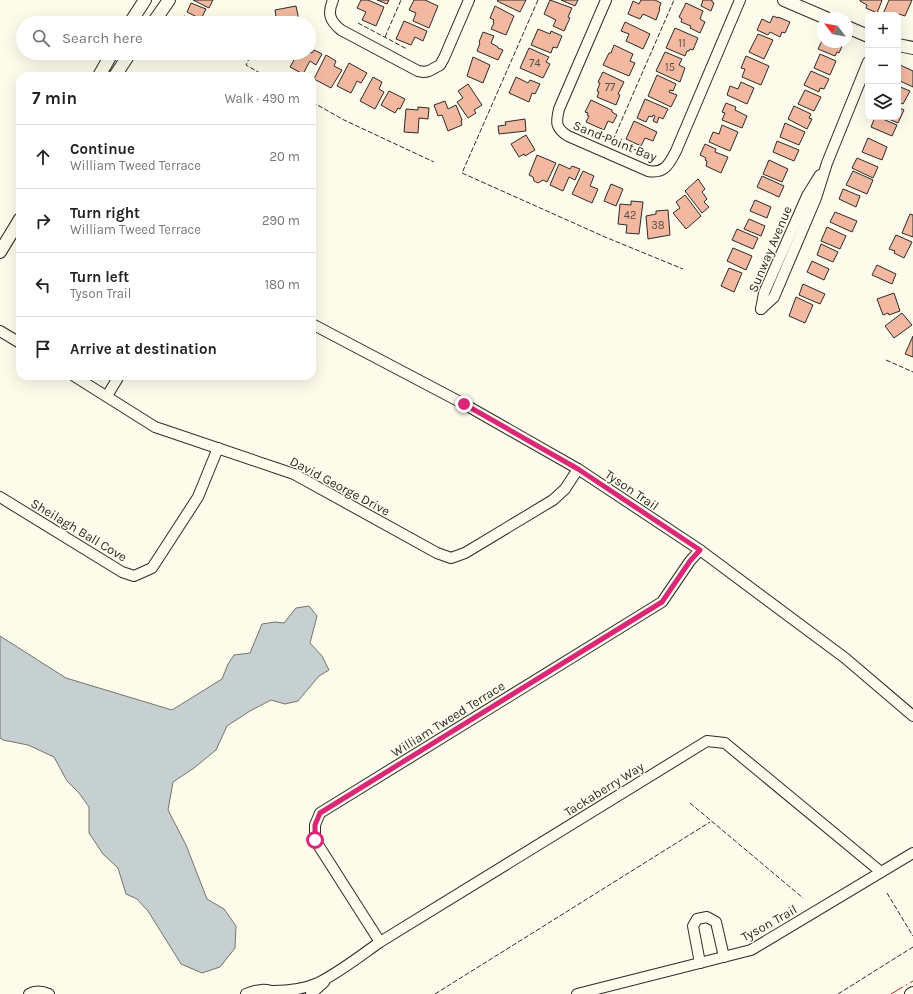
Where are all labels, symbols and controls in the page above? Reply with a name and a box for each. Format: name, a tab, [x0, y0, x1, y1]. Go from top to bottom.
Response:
north arrow	[817, 12, 853, 48]
map controls	[865, 12, 901, 120]
button: +	[865, 12, 901, 48]
search box	[16, 16, 316, 60]
icon: search	[30, 27, 52, 49]
text: Search here	[62, 29, 143, 47]
house number: 11	[678, 37, 686, 50]
button: −	[865, 48, 901, 84]
house number: 74	[529, 57, 541, 70]
house number: 15	[665, 61, 675, 74]
house number: 77	[605, 81, 615, 94]
button: layers	[865, 84, 901, 120]
text: 7 min	[32, 88, 77, 108]
text: Walk · 490 m	[224, 91, 300, 106]
street label: Sand Point Bay	[571, 117, 659, 165]
text: Continue	[70, 140, 135, 158]
icon: ahead	[32, 146, 54, 168]
text: 20 m	[270, 149, 300, 164]
text: William Tweed Terrace	[70, 158, 201, 173]
street label: Sunway Avenue	[745, 203, 795, 294]
text: Turn right	[70, 204, 140, 222]
house number: 42	[624, 209, 636, 222]
icon: right	[32, 210, 54, 232]
text: 290 m	[262, 213, 300, 228]
house number: 38	[651, 219, 665, 232]
text: William Tweed Terrace	[70, 222, 201, 237]
text: Turn left	[70, 268, 129, 286]
icon: left	[32, 274, 54, 296]
text: 180 m	[265, 277, 300, 292]
text: Tyson Trail	[70, 286, 131, 301]
icon: arrive	[32, 338, 54, 360]
text: Arrive at destination	[70, 340, 217, 358]
route end	[455, 395, 473, 413]
street label: David George Drive	[287, 453, 393, 519]
street label: Tyson Trail	[602, 467, 662, 513]
street label: Sheilagh Ball Cove	[28, 495, 130, 565]
street label: William Tweed Terrace	[388, 678, 508, 760]
street label: Tackaberry Way	[561, 759, 647, 819]
route start	[306, 831, 324, 849]
street label: Tyson Trail	[739, 902, 799, 944]

